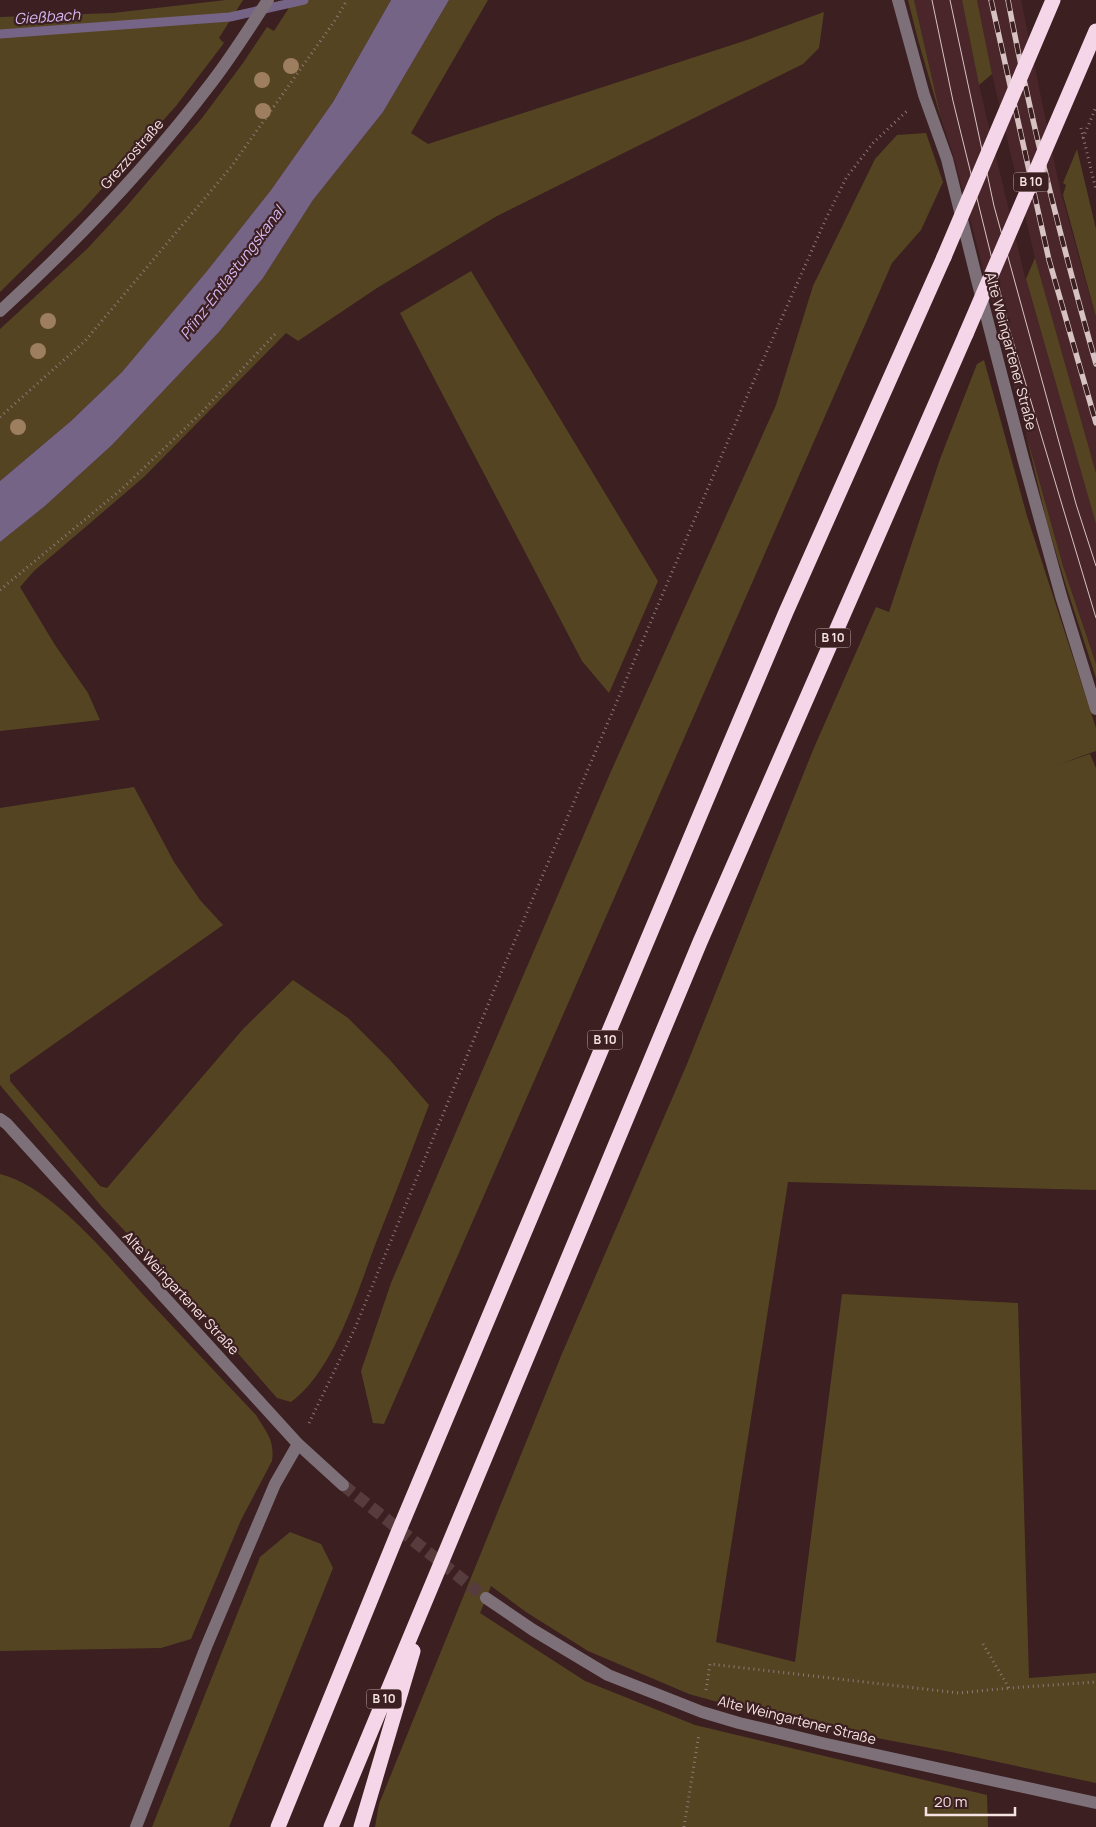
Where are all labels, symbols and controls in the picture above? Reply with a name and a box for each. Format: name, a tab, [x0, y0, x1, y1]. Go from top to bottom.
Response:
water label: Gießbach	[13, 4, 82, 29]
street label: Grezzostraße	[96, 114, 167, 193]
road number: B 10	[1014, 172, 1048, 192]
water label: Pfinz-Entlastungskanal	[175, 200, 290, 344]
street label: Alte Weingartener Straße	[981, 270, 1042, 432]
road number: B 10	[816, 628, 850, 648]
road number: B 10	[588, 1030, 622, 1050]
street label: Alte Weingartener Straße	[119, 1227, 244, 1359]
road number: B 10	[366, 1690, 402, 1708]
street label: Alte Weingartener Straße	[716, 1691, 878, 1748]
scale bar	[926, 1784, 1015, 1816]
text: 20 m	[934, 1791, 967, 1812]

